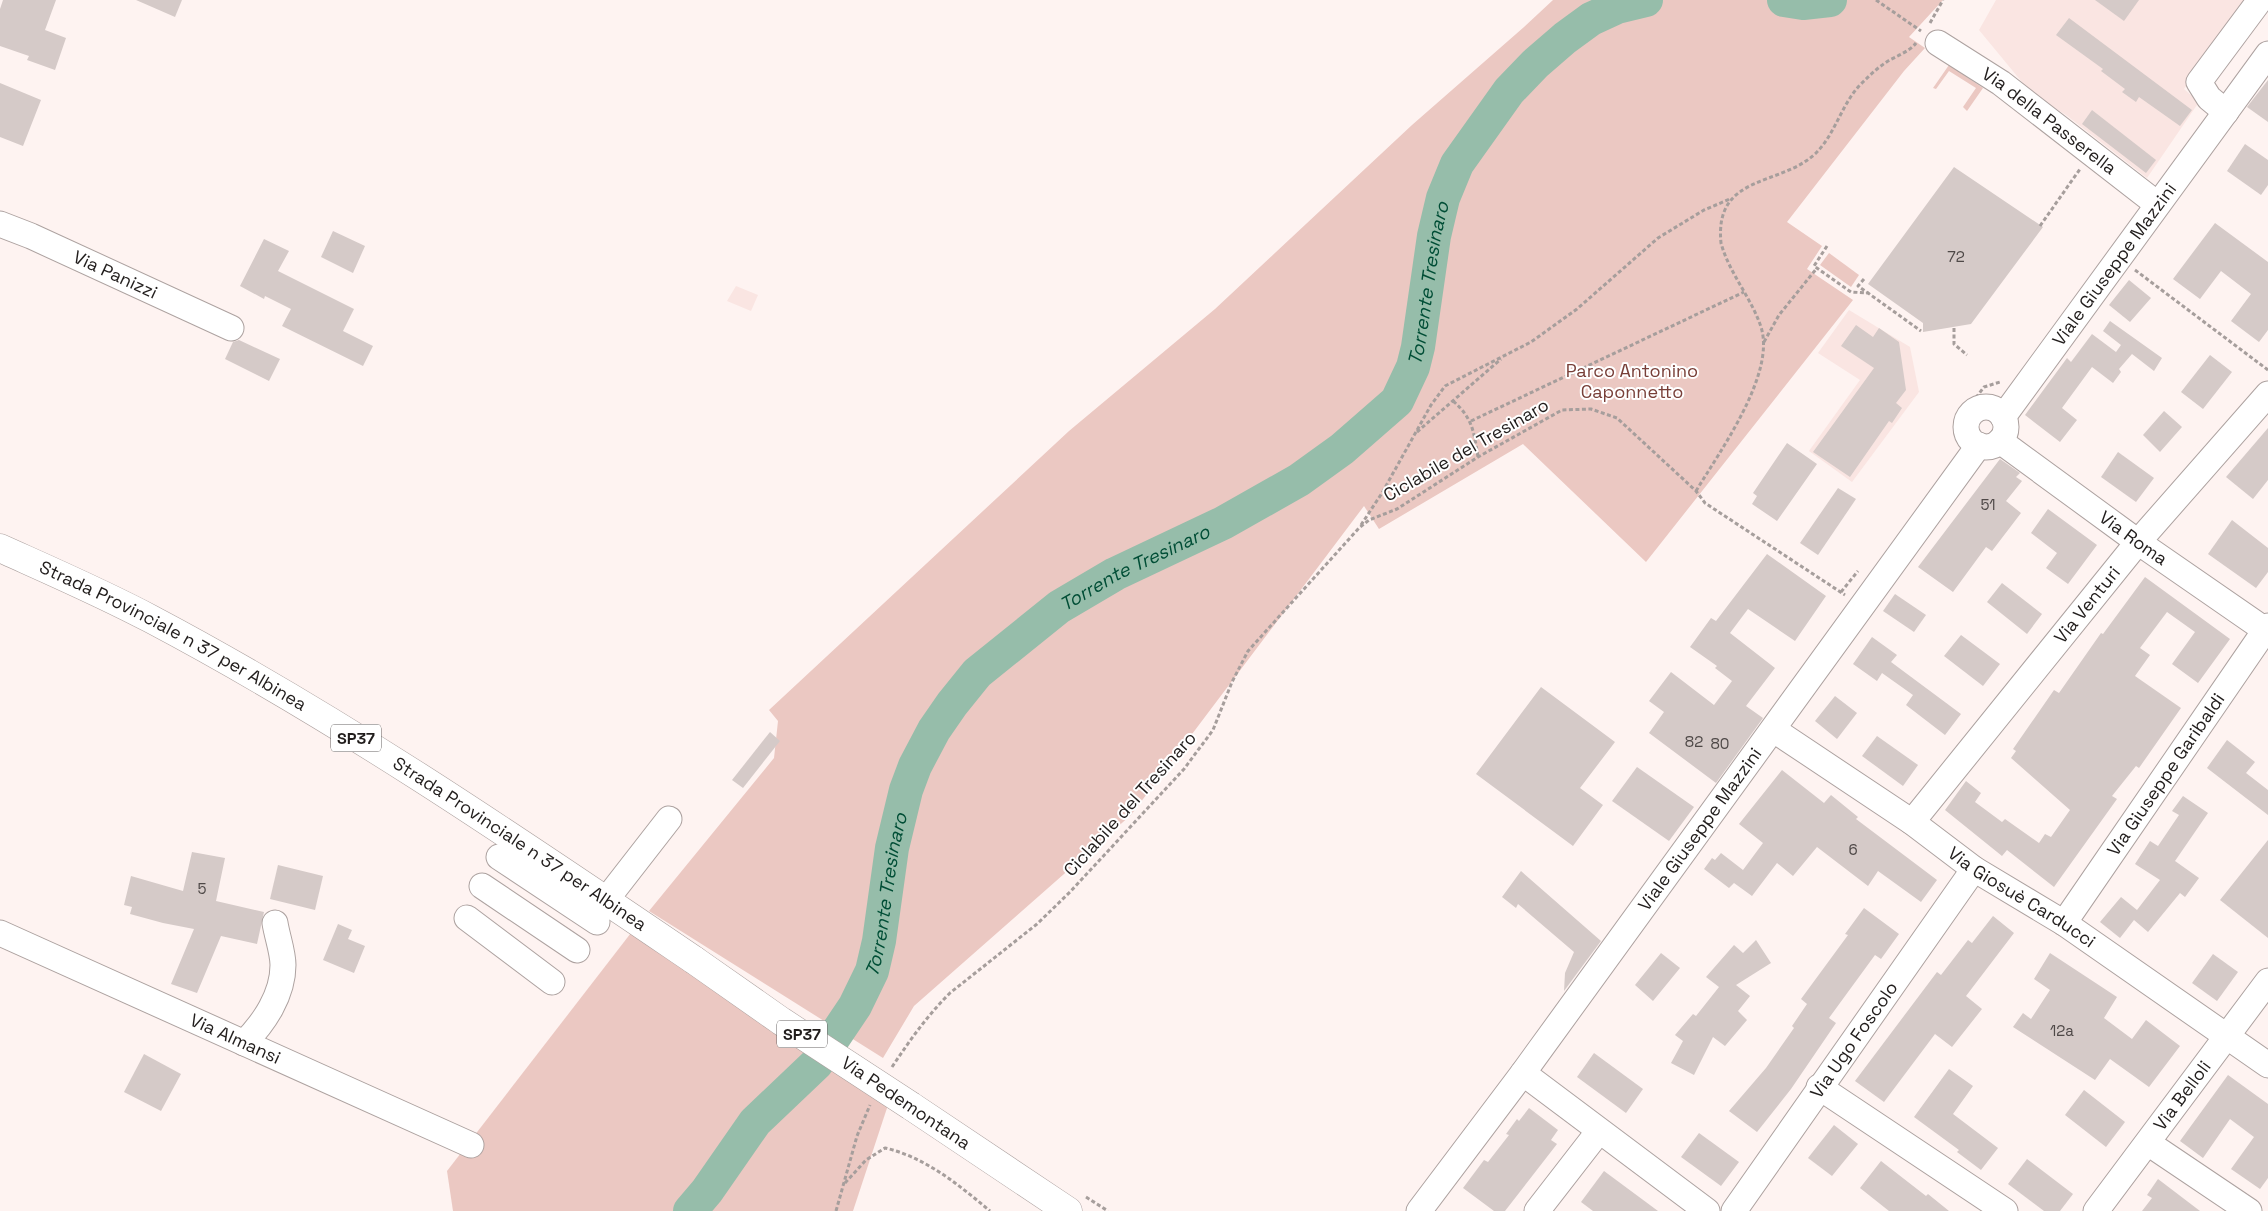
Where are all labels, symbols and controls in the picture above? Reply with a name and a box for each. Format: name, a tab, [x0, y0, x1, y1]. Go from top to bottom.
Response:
street label: Via della Passerella	[1978, 62, 2121, 179]
street label: Viale Giuseppe Mazzini	[2047, 178, 2181, 350]
water label: Torrente Tresinaro	[1402, 198, 1455, 368]
street label: Via Panizzi	[70, 245, 161, 304]
house number: 72	[1947, 247, 1965, 266]
park label: Parco Antonino Caponnetto	[1566, 359, 1698, 403]
street label: Ciclabile del Tresinaro	[1379, 393, 1553, 506]
house number: 51	[1980, 495, 1996, 514]
street label: Via Roma	[2095, 505, 2172, 570]
water label: Torrente Tresinaro	[1055, 519, 1215, 617]
street label: Strada Provinciale n 37 per Albinea	[36, 555, 311, 716]
street label: Via Venturi	[2049, 561, 2125, 648]
street label: Via Giuseppe Garibaldi	[2102, 689, 2229, 860]
road number: SP37	[331, 724, 381, 751]
street label: Ciclabile del Tresinaro	[1058, 726, 1201, 881]
house number: 82	[1685, 732, 1703, 751]
house number: 80	[1711, 734, 1729, 753]
street label: Viale Giuseppe Mazzini	[1633, 743, 1767, 915]
street label: Strada Provinciale n 37 per Albinea	[389, 751, 651, 936]
water label: Torrente Tresinaro	[859, 809, 913, 981]
house number: 6	[1848, 840, 1858, 859]
street label: Via Giosuè Carducci	[1943, 841, 2100, 952]
house number: 5	[198, 879, 207, 898]
street label: Via Ugo Foscolo	[1805, 977, 1903, 1103]
street label: Via Almansi	[187, 1008, 284, 1069]
road number: SP37	[777, 1021, 827, 1048]
house number: 12a	[2050, 1021, 2074, 1040]
street label: Via Pedemontana	[837, 1051, 975, 1154]
street label: Via Belloli	[2148, 1056, 2216, 1135]

